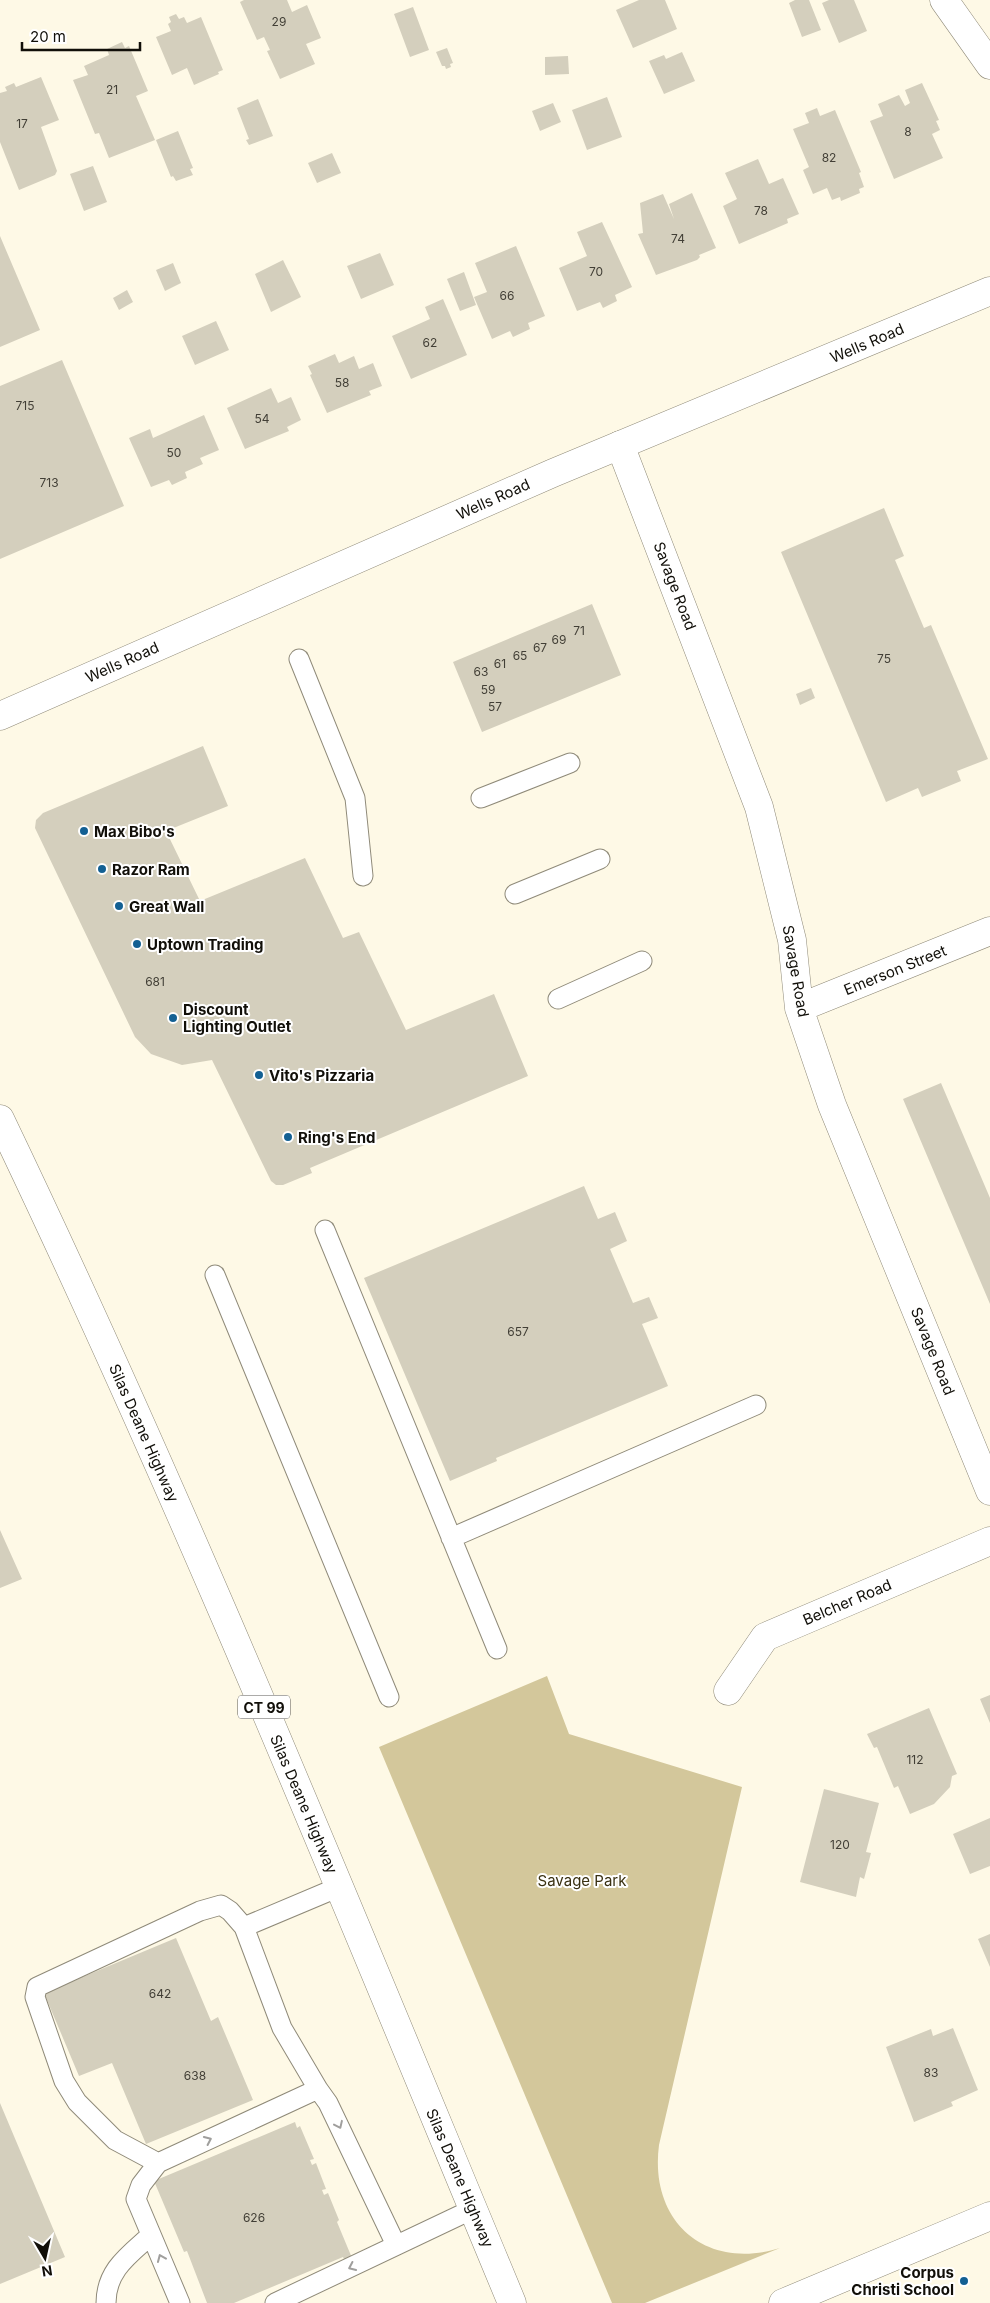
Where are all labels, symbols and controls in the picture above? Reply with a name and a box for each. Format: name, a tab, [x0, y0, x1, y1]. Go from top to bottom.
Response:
house number: 29	[272, 14, 286, 29]
scale bar	[22, 20, 140, 52]
text: 20 m	[30, 27, 66, 46]
house number: 21	[106, 82, 118, 97]
house number: 17	[16, 116, 28, 131]
house number: 8	[904, 124, 912, 139]
house number: 82	[822, 150, 836, 165]
house number: 78	[754, 203, 768, 218]
house number: 74	[671, 231, 685, 246]
house number: 70	[589, 264, 603, 279]
house number: 66	[500, 288, 514, 303]
street label: Wells Road	[827, 319, 907, 367]
house number: 62	[423, 335, 437, 350]
house number: 58	[335, 375, 349, 390]
house number: 715	[16, 398, 34, 413]
house number: 54	[254, 411, 270, 426]
house number: 50	[167, 445, 181, 460]
street label: Wells Road	[453, 474, 533, 524]
house number: 713	[39, 475, 59, 490]
street label: Savage Road	[649, 539, 701, 633]
house number: 71	[573, 623, 585, 638]
house number: 69	[552, 632, 566, 647]
street label: Wells Road	[82, 637, 162, 687]
house number: 67	[533, 640, 547, 655]
house number: 65	[513, 648, 527, 663]
house number: 75	[877, 651, 891, 666]
house number: 61	[494, 656, 506, 671]
house number: 63	[474, 664, 488, 679]
house number: 59	[481, 682, 495, 697]
house number: 57	[488, 699, 502, 714]
place label: Max Bibo's	[94, 822, 175, 841]
marker: Max Bibo's	[78, 825, 90, 837]
place label: Razor Ram	[112, 860, 190, 879]
marker: Razor Ram	[96, 863, 108, 875]
place label: Great Wall	[129, 897, 204, 916]
marker: Great Wall	[113, 900, 125, 912]
street label: Savage Road	[779, 924, 813, 1018]
place label: Uptown Trading	[147, 935, 264, 954]
marker: Uptown Trading	[131, 938, 143, 950]
street label: Emerson Street	[841, 941, 949, 999]
house number: 681	[145, 974, 165, 989]
place label: Discount Lighting Outlet	[183, 1000, 292, 1036]
marker: Discount Lighting Outlet	[167, 1012, 179, 1024]
place label: Vito's Pizzaria	[269, 1066, 374, 1085]
marker: Vito's Pizzaria	[253, 1069, 265, 1081]
place label: Ring's End	[298, 1128, 376, 1147]
marker: Ring's End	[282, 1131, 294, 1143]
street label: Savage Road	[907, 1304, 959, 1398]
house number: 657	[507, 1324, 529, 1339]
street label: Silas Deane Highway	[105, 1361, 183, 1506]
street label: Belcher Road	[800, 1575, 894, 1629]
road number: CT 99	[238, 1695, 290, 1718]
street label: Silas Deane Highway	[266, 1732, 342, 1877]
house number: 112	[906, 1752, 924, 1767]
house number: 120	[830, 1837, 850, 1852]
park label: Savage Park	[538, 1871, 627, 1890]
house number: 642	[149, 1986, 171, 2001]
house number: 83	[924, 2065, 938, 2080]
house number: 638	[184, 2068, 206, 2083]
street label: Silas Deane Highway	[422, 2106, 498, 2251]
one-way arrow	[333, 2120, 343, 2129]
one-way arrow	[203, 2135, 212, 2146]
house number: 626	[243, 2210, 265, 2225]
north arrow	[20, 2233, 70, 2283]
one-way arrow	[156, 2254, 167, 2263]
one-way arrow	[348, 2260, 357, 2271]
text: N	[41, 2262, 54, 2281]
place label: Corpus Christi School	[851, 2263, 954, 2299]
marker: Corpus Christi School	[958, 2275, 970, 2287]

